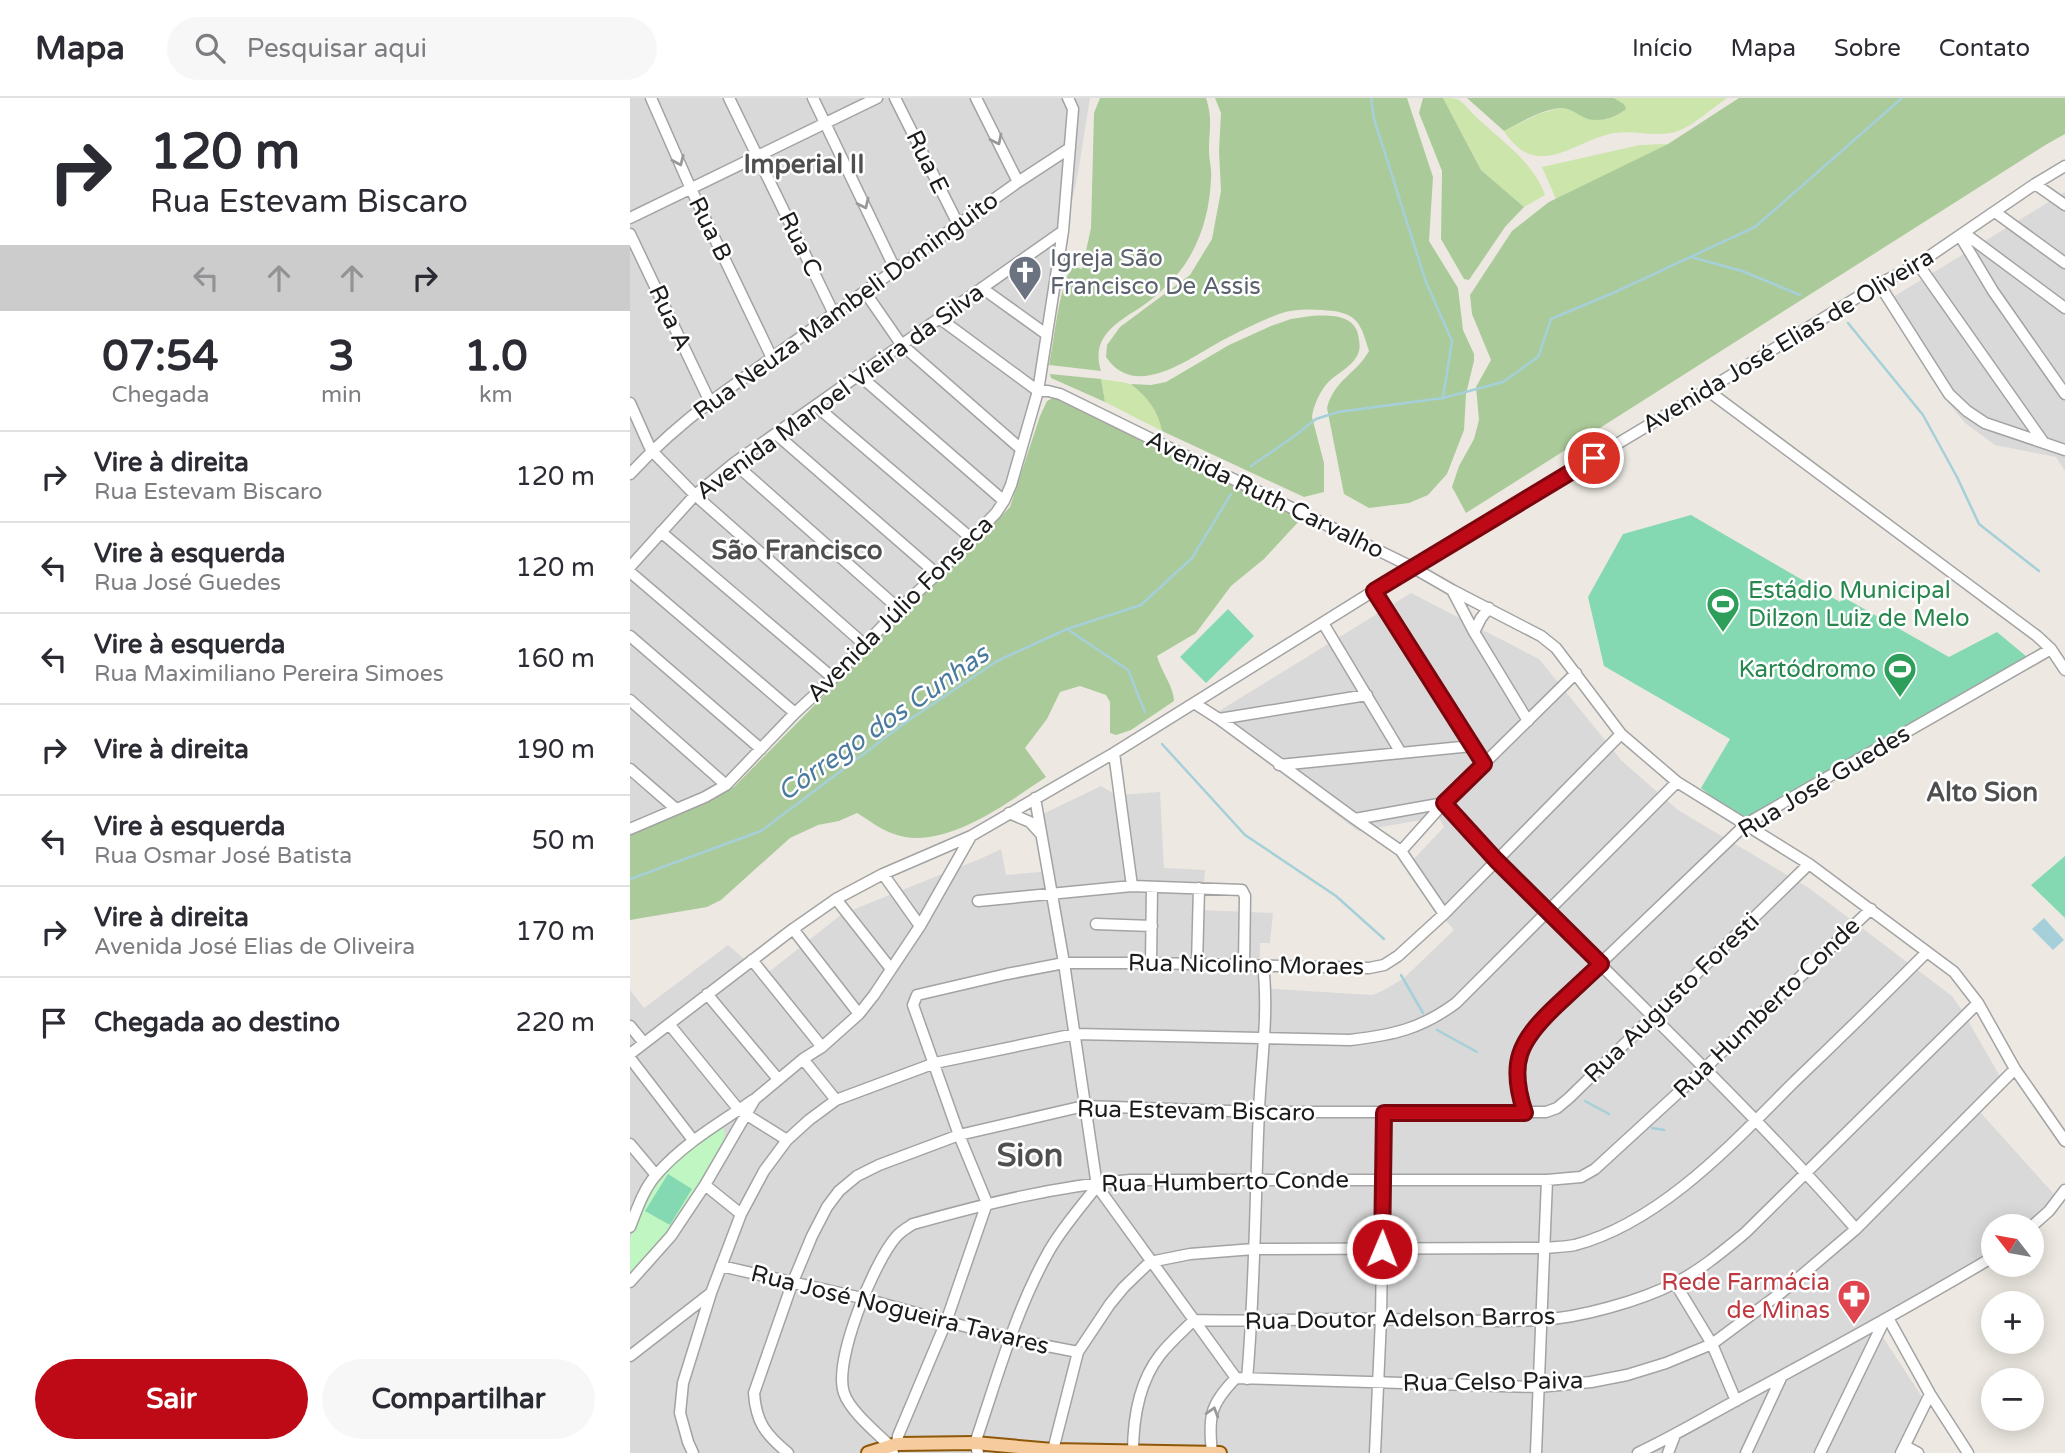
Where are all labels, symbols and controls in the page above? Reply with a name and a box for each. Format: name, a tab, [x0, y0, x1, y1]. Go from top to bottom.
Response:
search box	[167, 17, 657, 80]
text: Mapa	[35, 29, 125, 68]
icon: search	[191, 29, 229, 67]
text: Pesquisar aqui	[247, 33, 427, 64]
text: Início	[1632, 34, 1693, 63]
text: Mapa	[1731, 34, 1796, 63]
text: Sobre	[1834, 34, 1901, 63]
text: Contato	[1939, 34, 2030, 63]
text: 120 m	[150, 123, 300, 182]
icon: right	[35, 126, 126, 217]
street label: Rua E	[899, 126, 955, 198]
one-way arrow	[989, 133, 1003, 145]
district label: Imperial II	[743, 149, 865, 180]
one-way arrow	[671, 153, 685, 166]
text: Rua Estevam Biscaro	[150, 183, 468, 221]
street label: Rua Neuza Mambeli Dominguito	[688, 186, 1004, 426]
street label: Rua B	[682, 192, 738, 266]
one-way arrow	[856, 197, 870, 209]
street label: Rua C	[772, 207, 828, 281]
street label: Avenida José Elias de Oliveira	[1637, 242, 1939, 440]
place label: Igreja São Francisco De Assis	[1050, 244, 1261, 301]
church icon: Igreja São Francisco De Assis	[1006, 253, 1044, 302]
icon: left	[187, 259, 225, 297]
icon: ahead	[260, 259, 298, 297]
icon: ahead	[333, 259, 371, 297]
icon: right	[406, 259, 444, 297]
street label: Avenida Manoel Vieira da Silva	[690, 278, 990, 506]
street label: Rua A	[642, 280, 698, 356]
text: 07:54	[102, 331, 219, 382]
text: 3	[328, 331, 355, 382]
text: 1.0	[464, 331, 528, 382]
text: Chegada	[112, 381, 209, 409]
text: min	[321, 381, 362, 409]
text: km	[479, 381, 513, 409]
street label: Avenida Ruth Carvalho	[1141, 425, 1389, 565]
pin	[1564, 428, 1624, 488]
icon: arrive	[1575, 439, 1613, 477]
text: Vire à direita	[94, 447, 249, 478]
icon: right	[35, 458, 73, 496]
text: 120 m	[515, 461, 595, 492]
text: Rua Estevam Biscaro	[94, 478, 323, 506]
street label: Avenida Júlio Fonseca	[801, 510, 999, 708]
district label: São Francisco	[711, 535, 883, 566]
text: Vire à esquerda	[94, 538, 285, 569]
icon: left	[35, 549, 73, 587]
text: 120 m	[515, 552, 595, 583]
text: Rua José Guedes	[94, 569, 281, 597]
place label: Estádio Municipal Dilzon Luiz de Melo	[1748, 576, 1970, 633]
sports icon: Estádio Municipal Dilzon Luiz de Melo	[1704, 585, 1742, 634]
text: Vire à esquerda	[94, 629, 285, 660]
water label: Córrego dos Cunhas	[772, 638, 996, 808]
icon: left	[35, 640, 73, 678]
text: 160 m	[515, 643, 595, 674]
sports icon: Kartódromo	[1881, 650, 1919, 699]
place label: Kartódromo	[1738, 655, 1876, 684]
text: Rua Maximiliano Pereira Simoes	[94, 660, 444, 688]
street label: Rua José Guedes	[1733, 719, 1915, 845]
icon: right	[35, 731, 73, 769]
text: Vire à direita	[94, 734, 249, 765]
text: 190 m	[515, 734, 595, 765]
district label: Alto Sion	[1926, 777, 2038, 808]
text: Vire à esquerda	[94, 811, 285, 842]
icon: left	[35, 822, 73, 860]
text: 50 m	[532, 825, 595, 856]
text: Rua Osmar José Batista	[94, 842, 352, 870]
text: Vire à direita	[94, 902, 249, 933]
street label: Rua Augusto Foresti	[1579, 907, 1765, 1089]
street label: Rua Humberto Conde	[1668, 911, 1866, 1105]
icon: right	[35, 913, 73, 951]
text: 170 m	[515, 916, 595, 947]
text: Avenida José Elias de Oliveira	[94, 933, 415, 961]
street label: Rua Nicolino Moraes	[1128, 948, 1364, 982]
icon: arrive	[35, 1004, 73, 1042]
text: Chegada ao destino	[94, 1007, 340, 1038]
text: 220 m	[515, 1007, 595, 1038]
street label: Rua Estevam Biscaro	[1077, 1094, 1315, 1128]
district label: Sion	[997, 1137, 1063, 1175]
street label: Rua Humberto Conde	[1101, 1165, 1349, 1199]
position arrow	[1345, 1212, 1419, 1286]
north arrow	[1981, 1214, 2044, 1278]
map controls	[1981, 1214, 2044, 1431]
street label: Rua José Nogueira Tavares	[748, 1259, 1052, 1361]
place label: Rede Farmácia de Minas	[1661, 1268, 1830, 1325]
pharmacy icon: Rede Farmácia de Minas	[1835, 1277, 1873, 1326]
button: +	[1981, 1291, 2044, 1354]
street label: Rua Doutor Adelson Barros	[1244, 1302, 1556, 1336]
button: Sair	[35, 1359, 308, 1439]
button: Compartilhar	[322, 1359, 595, 1439]
street label: Rua Celso Paiva	[1402, 1366, 1584, 1398]
button: −	[1981, 1368, 2044, 1431]
one-way arrow	[1205, 1406, 1220, 1418]

